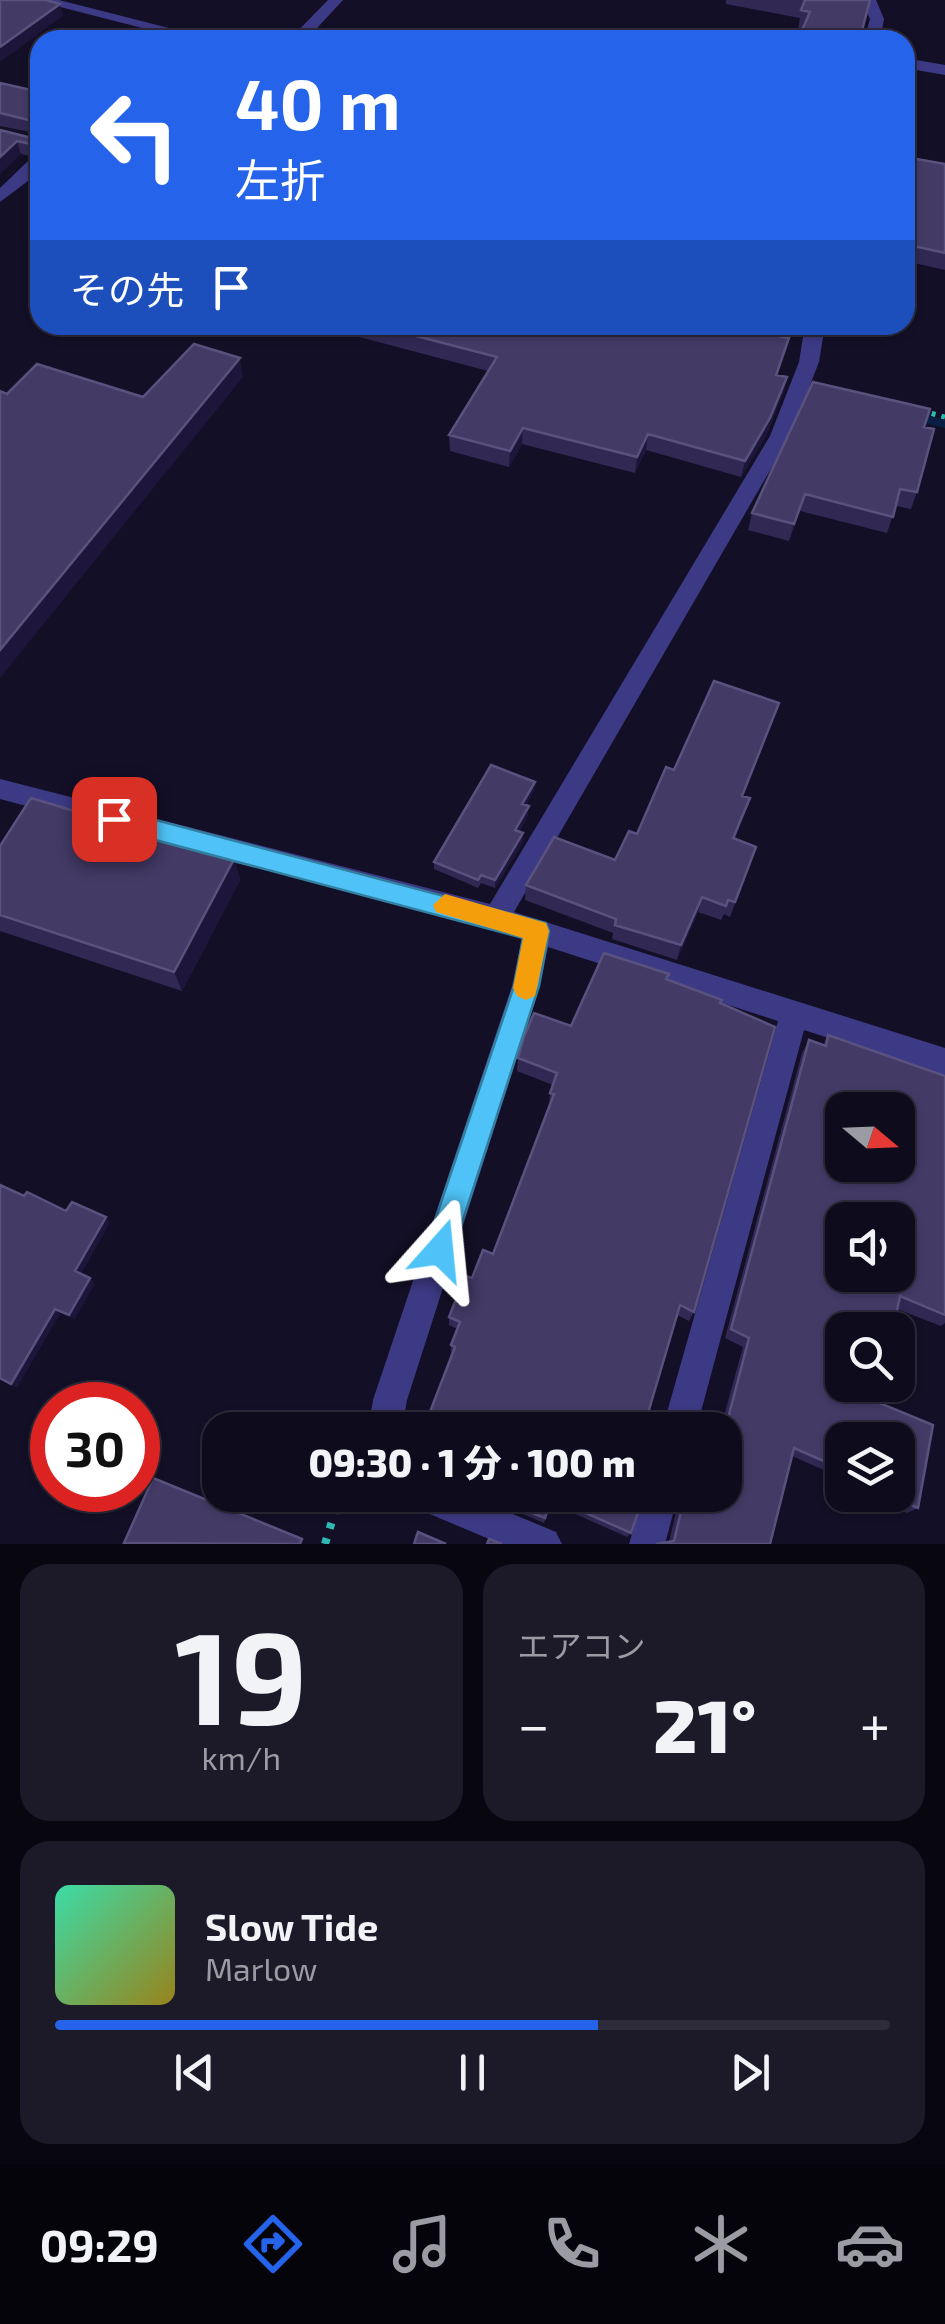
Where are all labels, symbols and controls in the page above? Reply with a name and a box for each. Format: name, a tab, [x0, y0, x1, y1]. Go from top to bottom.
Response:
text: 40 m	[235, 60, 401, 144]
icon: left	[70, 70, 200, 200]
text: 左折	[235, 152, 325, 206]
icon: arrive	[204, 260, 259, 315]
text: その先	[70, 266, 184, 312]
pin	[72, 777, 157, 862]
icon: arrive	[87, 792, 142, 847]
north arrow	[825, 1092, 915, 1182]
map controls	[825, 1092, 915, 1512]
position arrow	[388, 1198, 492, 1302]
button: sound	[825, 1202, 915, 1292]
button: search	[825, 1312, 915, 1402]
speed limit sign: 30	[30, 1382, 160, 1512]
button: layers	[825, 1422, 915, 1512]
text: 09:30 · 1 分 · 100 m	[309, 1439, 635, 1485]
text: 19	[175, 1595, 308, 1751]
text: エアコン	[518, 1626, 646, 1664]
text: 21°	[653, 1678, 756, 1768]
text: −	[518, 1690, 550, 1756]
text: +	[860, 1690, 890, 1756]
text: km/h	[202, 1738, 281, 1776]
text: Slow Tide	[205, 1903, 378, 1949]
text: Marlow	[205, 1949, 317, 1987]
icon: previous	[167, 2045, 222, 2100]
icon: pause	[445, 2045, 500, 2100]
icon: next	[723, 2045, 778, 2100]
icon: directions	[238, 2209, 308, 2279]
icon: music	[387, 2209, 457, 2279]
icon: phone	[537, 2209, 607, 2279]
icon: climate	[686, 2209, 756, 2279]
icon: car	[835, 2209, 905, 2279]
text: 09:29	[40, 2217, 159, 2271]

